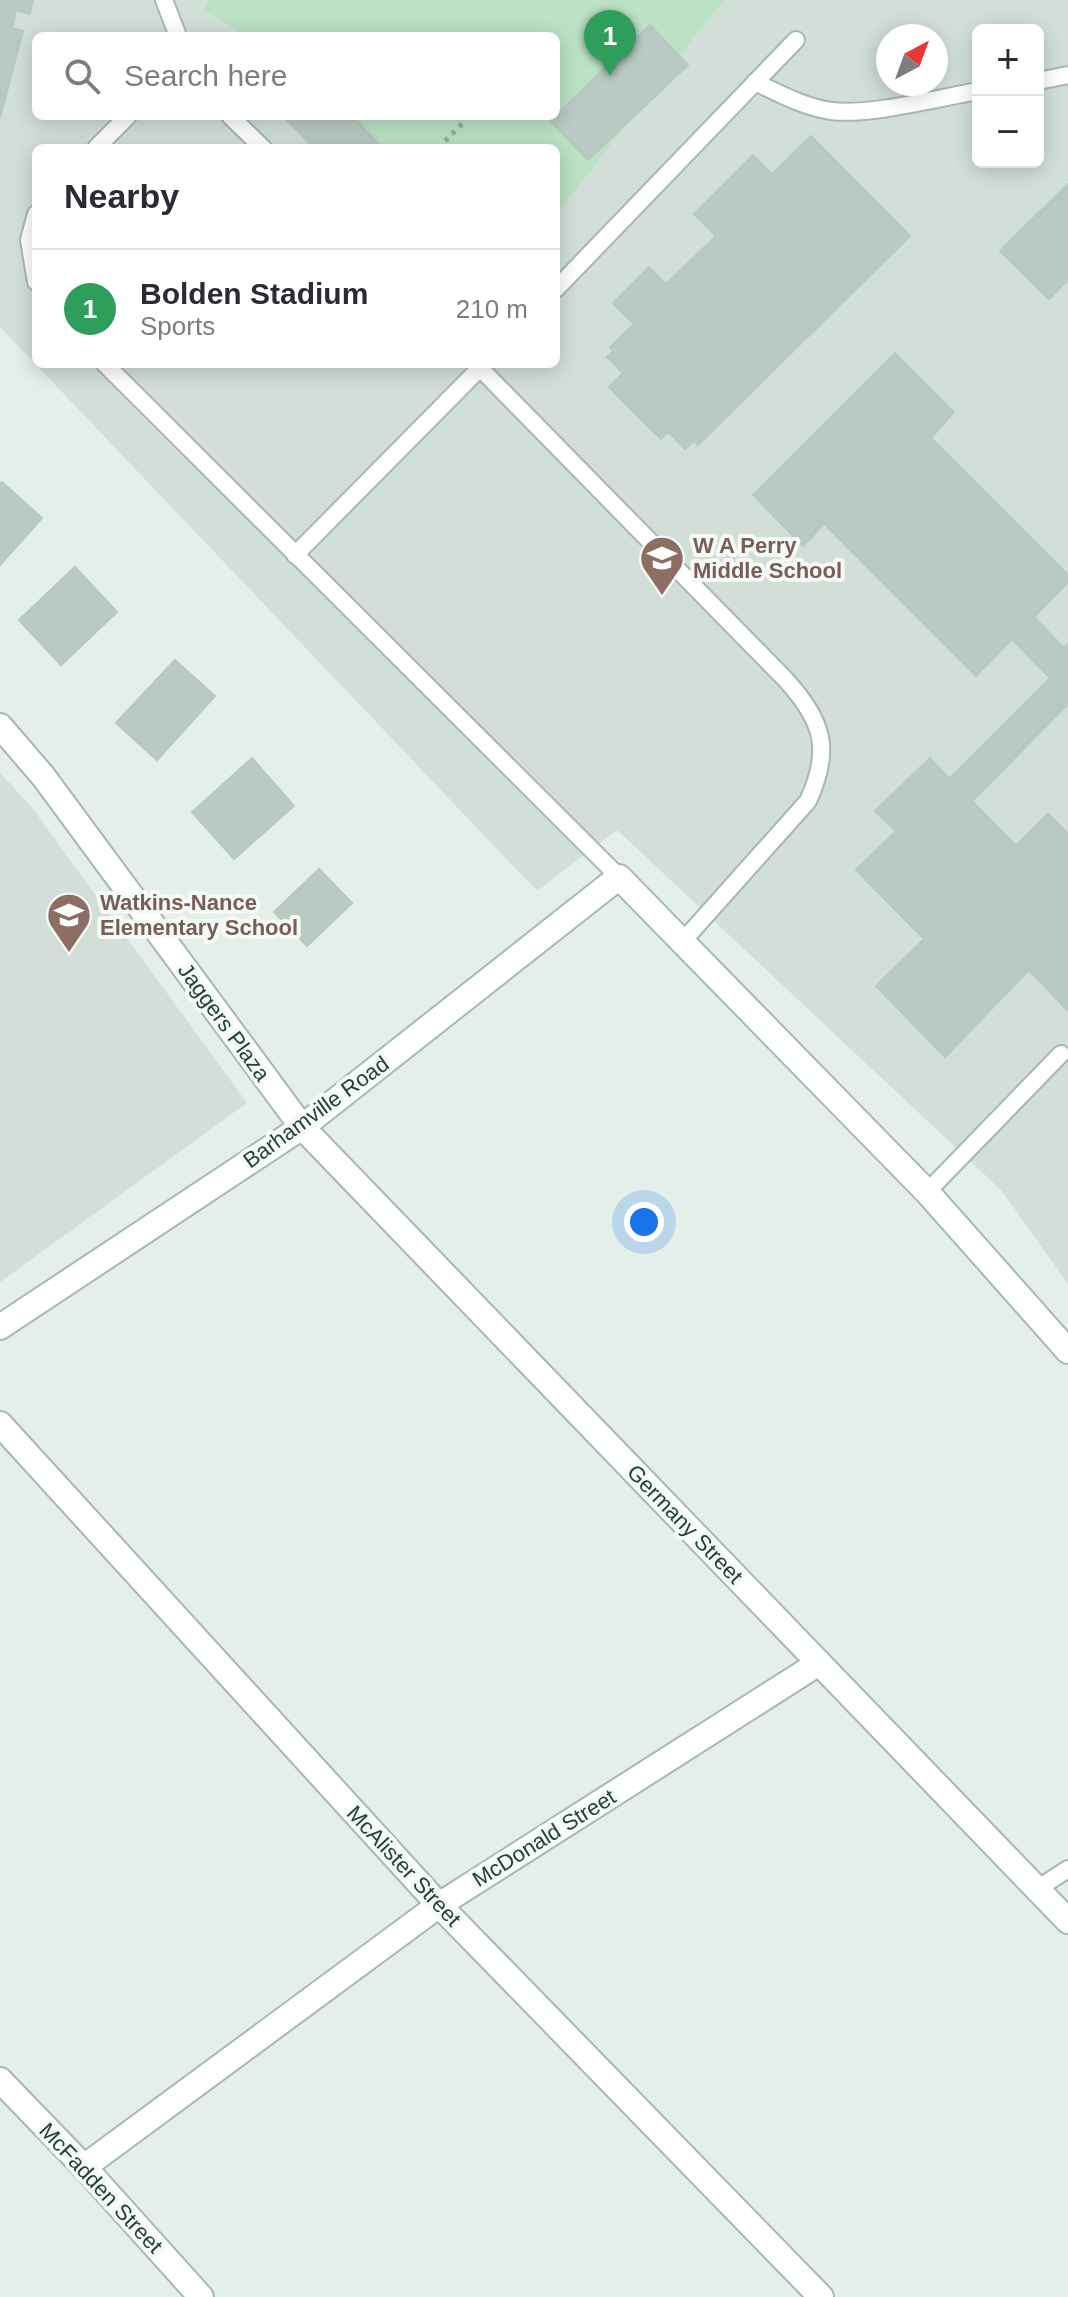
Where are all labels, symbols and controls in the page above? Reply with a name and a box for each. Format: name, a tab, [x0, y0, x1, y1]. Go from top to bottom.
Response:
pin: 1	[584, 10, 636, 76]
north arrow	[876, 24, 948, 96]
map controls	[972, 24, 1044, 168]
button: +	[972, 24, 1044, 96]
search box	[32, 32, 560, 120]
icon: search	[60, 54, 104, 98]
text: Search here	[124, 59, 287, 92]
button: −	[972, 96, 1044, 168]
text: Nearby	[64, 177, 179, 215]
text: Bolden Stadium	[140, 277, 368, 310]
text: 1	[83, 294, 97, 324]
text: 210 m	[456, 294, 528, 324]
text: Sports	[140, 311, 215, 341]
place label: W A Perry Middle School	[693, 533, 842, 583]
school or university icon: W A Perry Middle School	[638, 534, 686, 597]
place label: Watkins-Nance Elementary School	[100, 890, 298, 940]
school or university icon: Watkins-Nance Elementary School	[45, 891, 93, 954]
street label: Jaggers Plaza	[173, 958, 276, 1086]
street label: Barhamville Road	[238, 1051, 394, 1173]
your location	[624, 1202, 664, 1242]
street label: Germany Street	[622, 1459, 748, 1589]
street label: McDonald Street	[468, 1784, 620, 1892]
street label: McAlister Street	[342, 1801, 466, 1931]
street label: McFadden Street	[34, 2118, 168, 2258]

